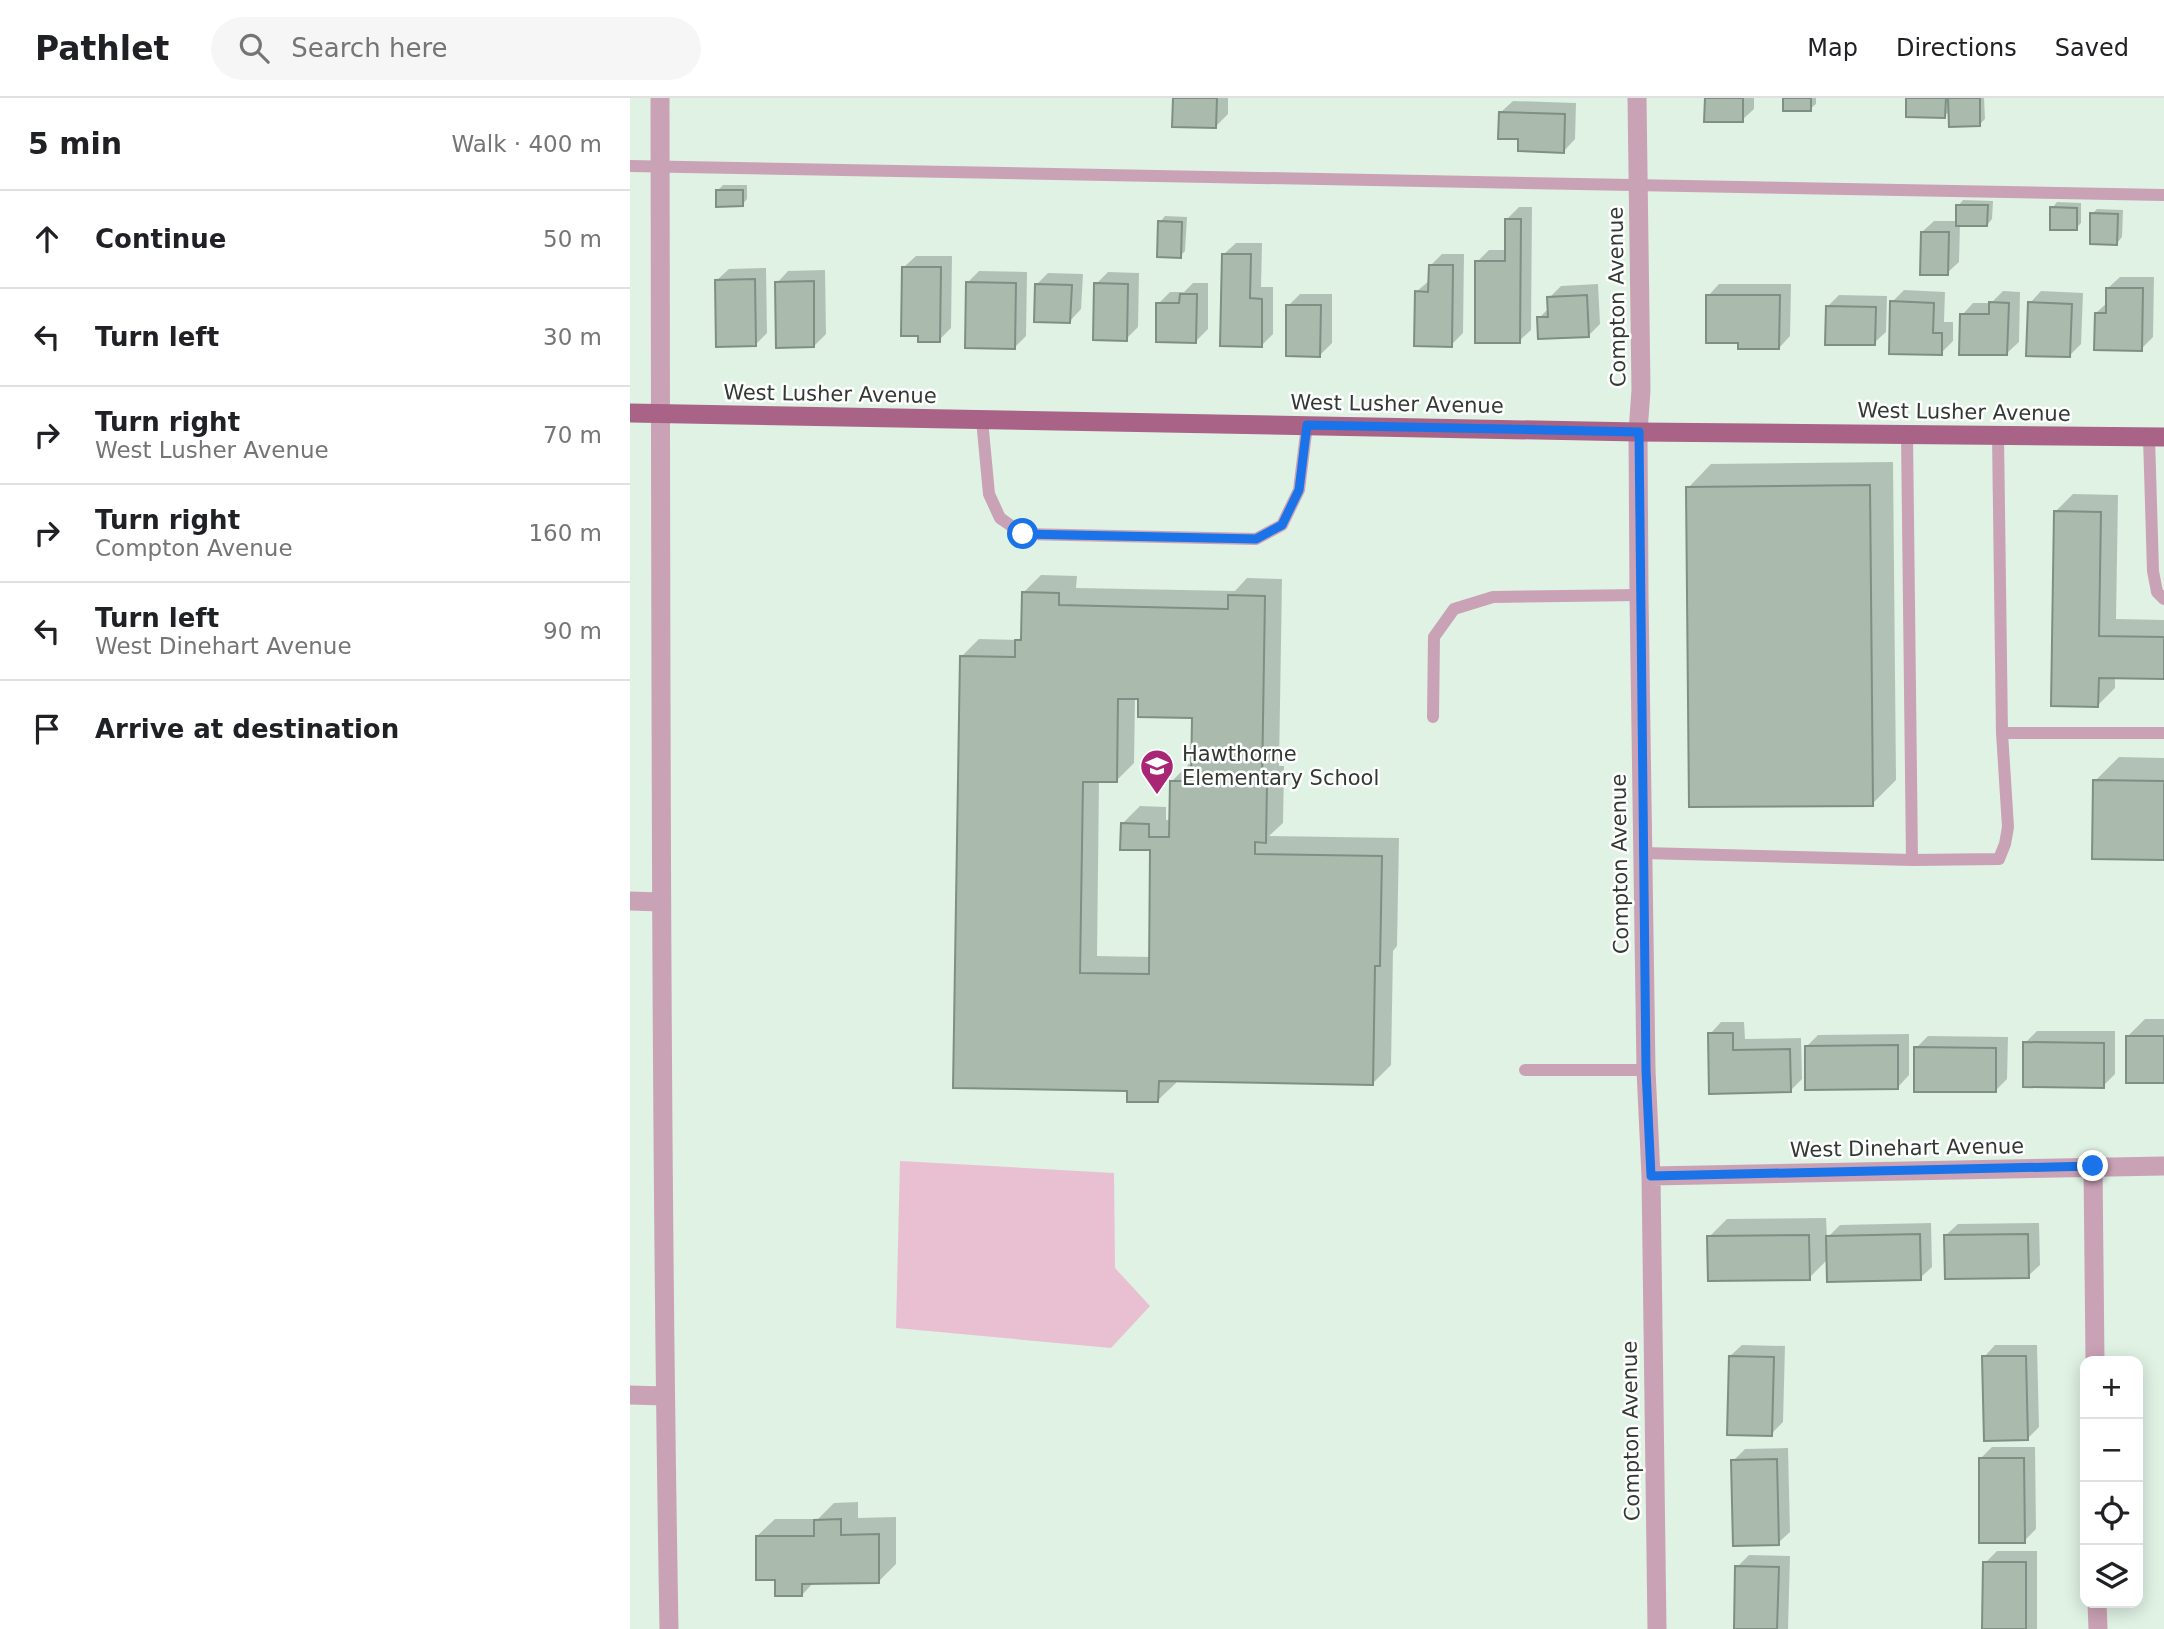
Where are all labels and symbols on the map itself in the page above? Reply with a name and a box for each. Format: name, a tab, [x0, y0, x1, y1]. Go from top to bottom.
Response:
street label: Compton Avenue	[1603, 207, 1631, 387]
street label: West Lusher Avenue	[723, 380, 937, 408]
street label: West Lusher Avenue	[1290, 390, 1504, 418]
street label: West Lusher Avenue	[1857, 398, 2071, 426]
route start	[1007, 518, 1038, 549]
place label: Hawthorne Elementary School	[1182, 742, 1379, 790]
school or university icon: Hawthorne Elementary School	[1138, 747, 1176, 796]
street label: Compton Avenue	[1606, 774, 1634, 954]
street label: West Dinehart Avenue	[1790, 1134, 2024, 1162]
route end	[2077, 1150, 2108, 1181]
street label: Compton Avenue	[1617, 1341, 1645, 1521]

